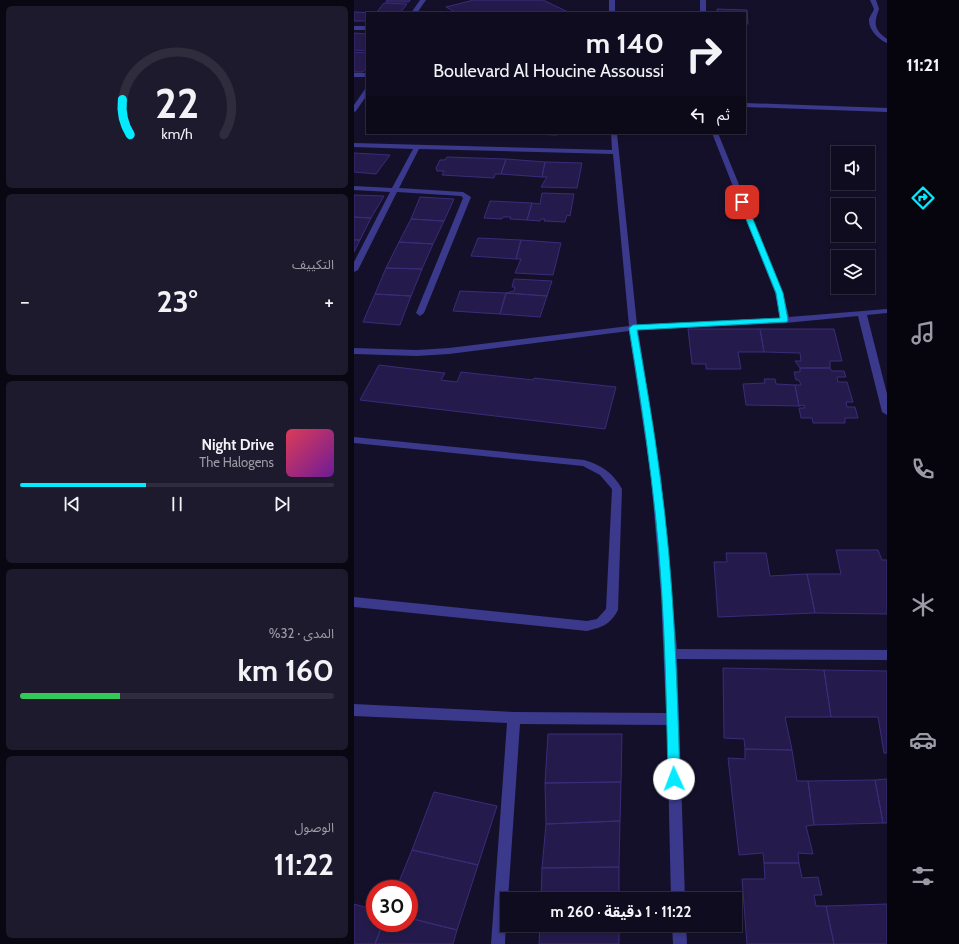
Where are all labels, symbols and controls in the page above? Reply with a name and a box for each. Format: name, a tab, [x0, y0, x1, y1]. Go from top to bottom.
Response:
text: 140 m	[586, 26, 664, 60]
icon: right	[678, 28, 730, 80]
text: 11:21	[906, 54, 940, 76]
text: Boulevard Al Houcine Assoussi	[433, 60, 664, 82]
text: 22	[155, 78, 199, 128]
icon: left	[687, 104, 709, 126]
text: ثم	[717, 106, 730, 124]
text: km/h	[161, 124, 193, 142]
map controls	[831, 146, 875, 294]
button: sound	[831, 146, 875, 190]
icon: directions	[909, 184, 937, 212]
pin	[725, 185, 759, 219]
icon: arrive	[731, 191, 753, 213]
button: search	[831, 198, 875, 242]
button: layers	[831, 250, 875, 294]
text: التكييف	[292, 256, 334, 272]
text: 23°	[157, 283, 197, 320]
text: −	[20, 288, 30, 315]
text: +	[324, 288, 334, 315]
icon: music	[909, 319, 937, 347]
text: Night Drive	[201, 436, 274, 454]
text: The Halogens	[199, 454, 274, 470]
icon: phone	[909, 455, 937, 483]
icon: previous	[61, 493, 83, 515]
icon: pause	[166, 493, 188, 515]
icon: next	[271, 493, 293, 515]
icon: climate	[909, 591, 937, 619]
text: المدى · 32%	[269, 625, 334, 641]
text: 160 km	[237, 652, 334, 689]
icon: car	[909, 726, 937, 754]
position arrow	[653, 758, 695, 800]
text: الوصول	[294, 819, 334, 835]
text: 11:22	[273, 846, 334, 883]
icon: filters	[909, 862, 937, 890]
speed limit sign: 30	[366, 880, 418, 932]
text: 11:22 · 1 دقيقة · 260 m	[551, 903, 691, 921]

